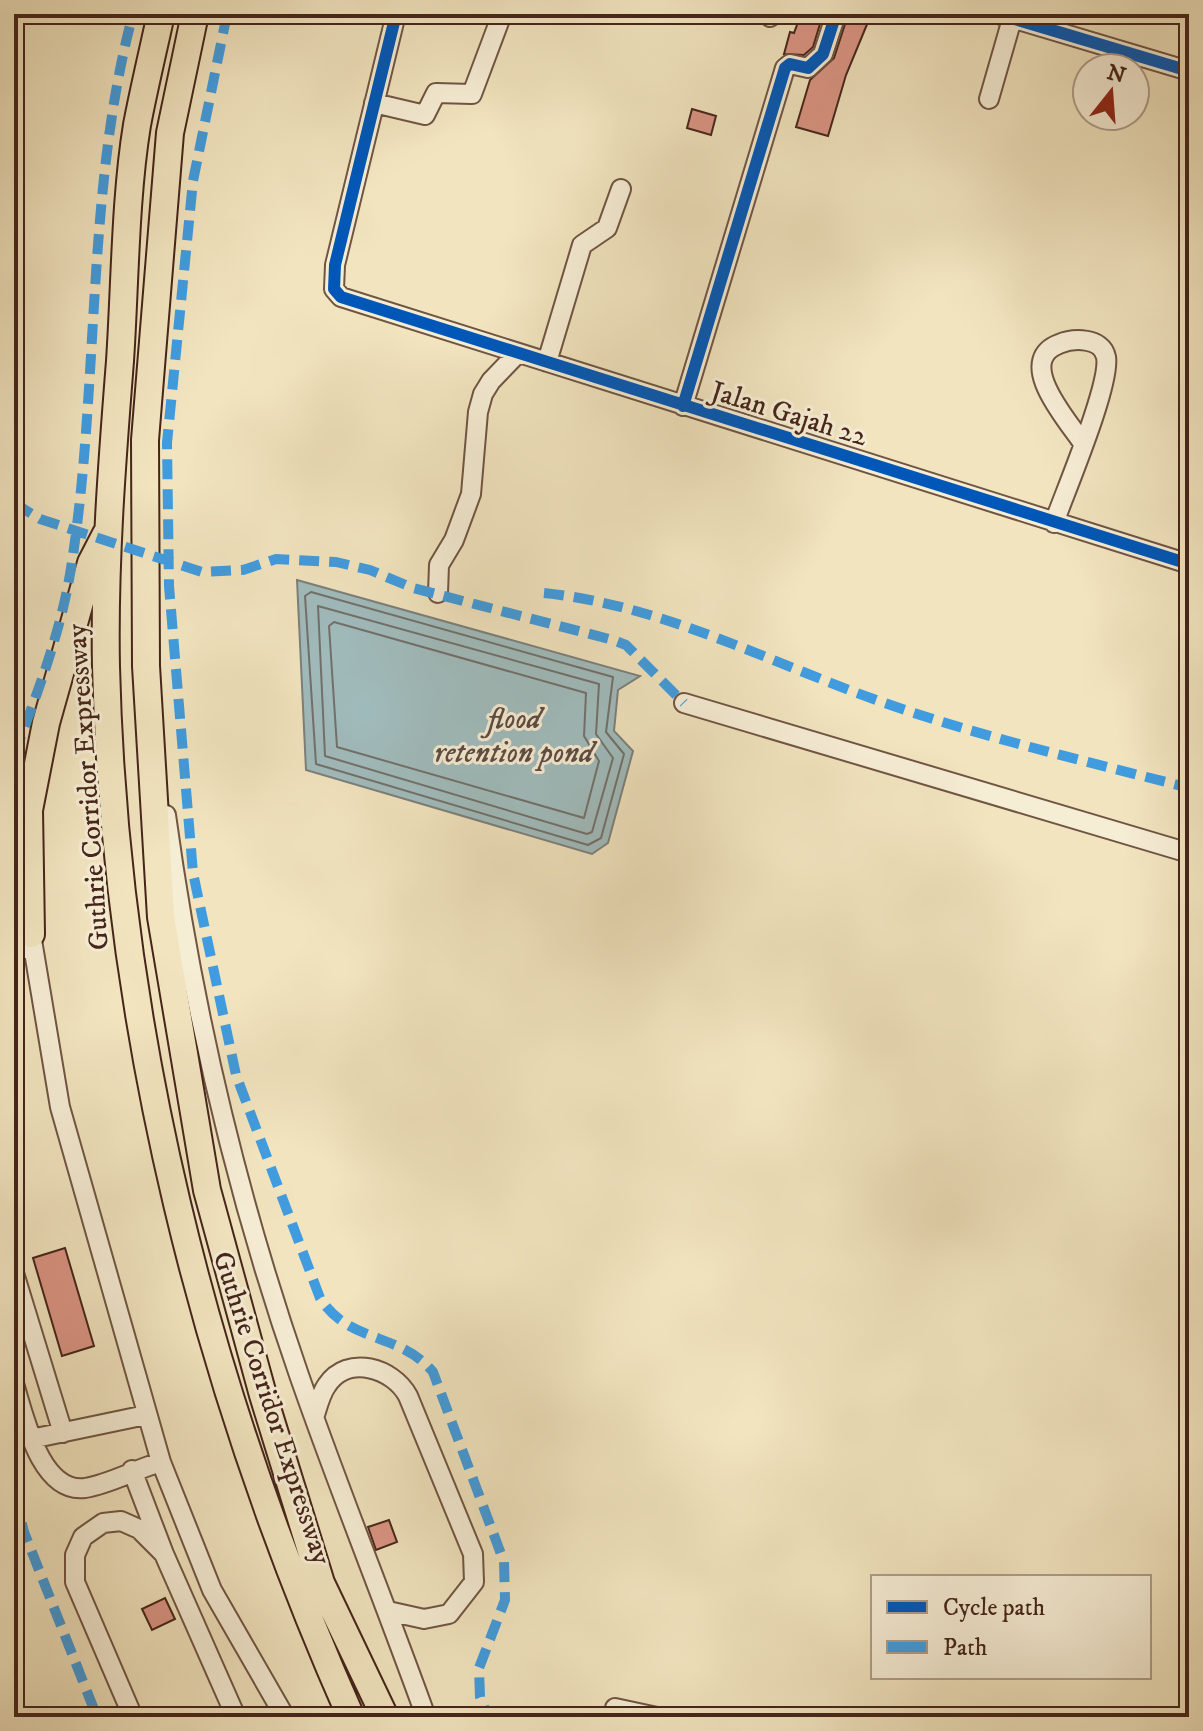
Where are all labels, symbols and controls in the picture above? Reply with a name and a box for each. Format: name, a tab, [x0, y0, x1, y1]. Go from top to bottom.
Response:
north arrow	[1071, 52, 1151, 132]
text: N	[1104, 59, 1129, 90]
street label: Jalan Gajah 22	[704, 373, 872, 454]
street label: Guthrie Corridor Expressway	[59, 622, 117, 951]
water label: flood retention pond	[434, 701, 598, 772]
street label: Guthrie Corridor Expressway	[205, 1247, 339, 1570]
legend	[871, 1575, 1151, 1679]
text: Cycle path	[943, 1593, 1045, 1623]
text: Path	[943, 1633, 988, 1663]

